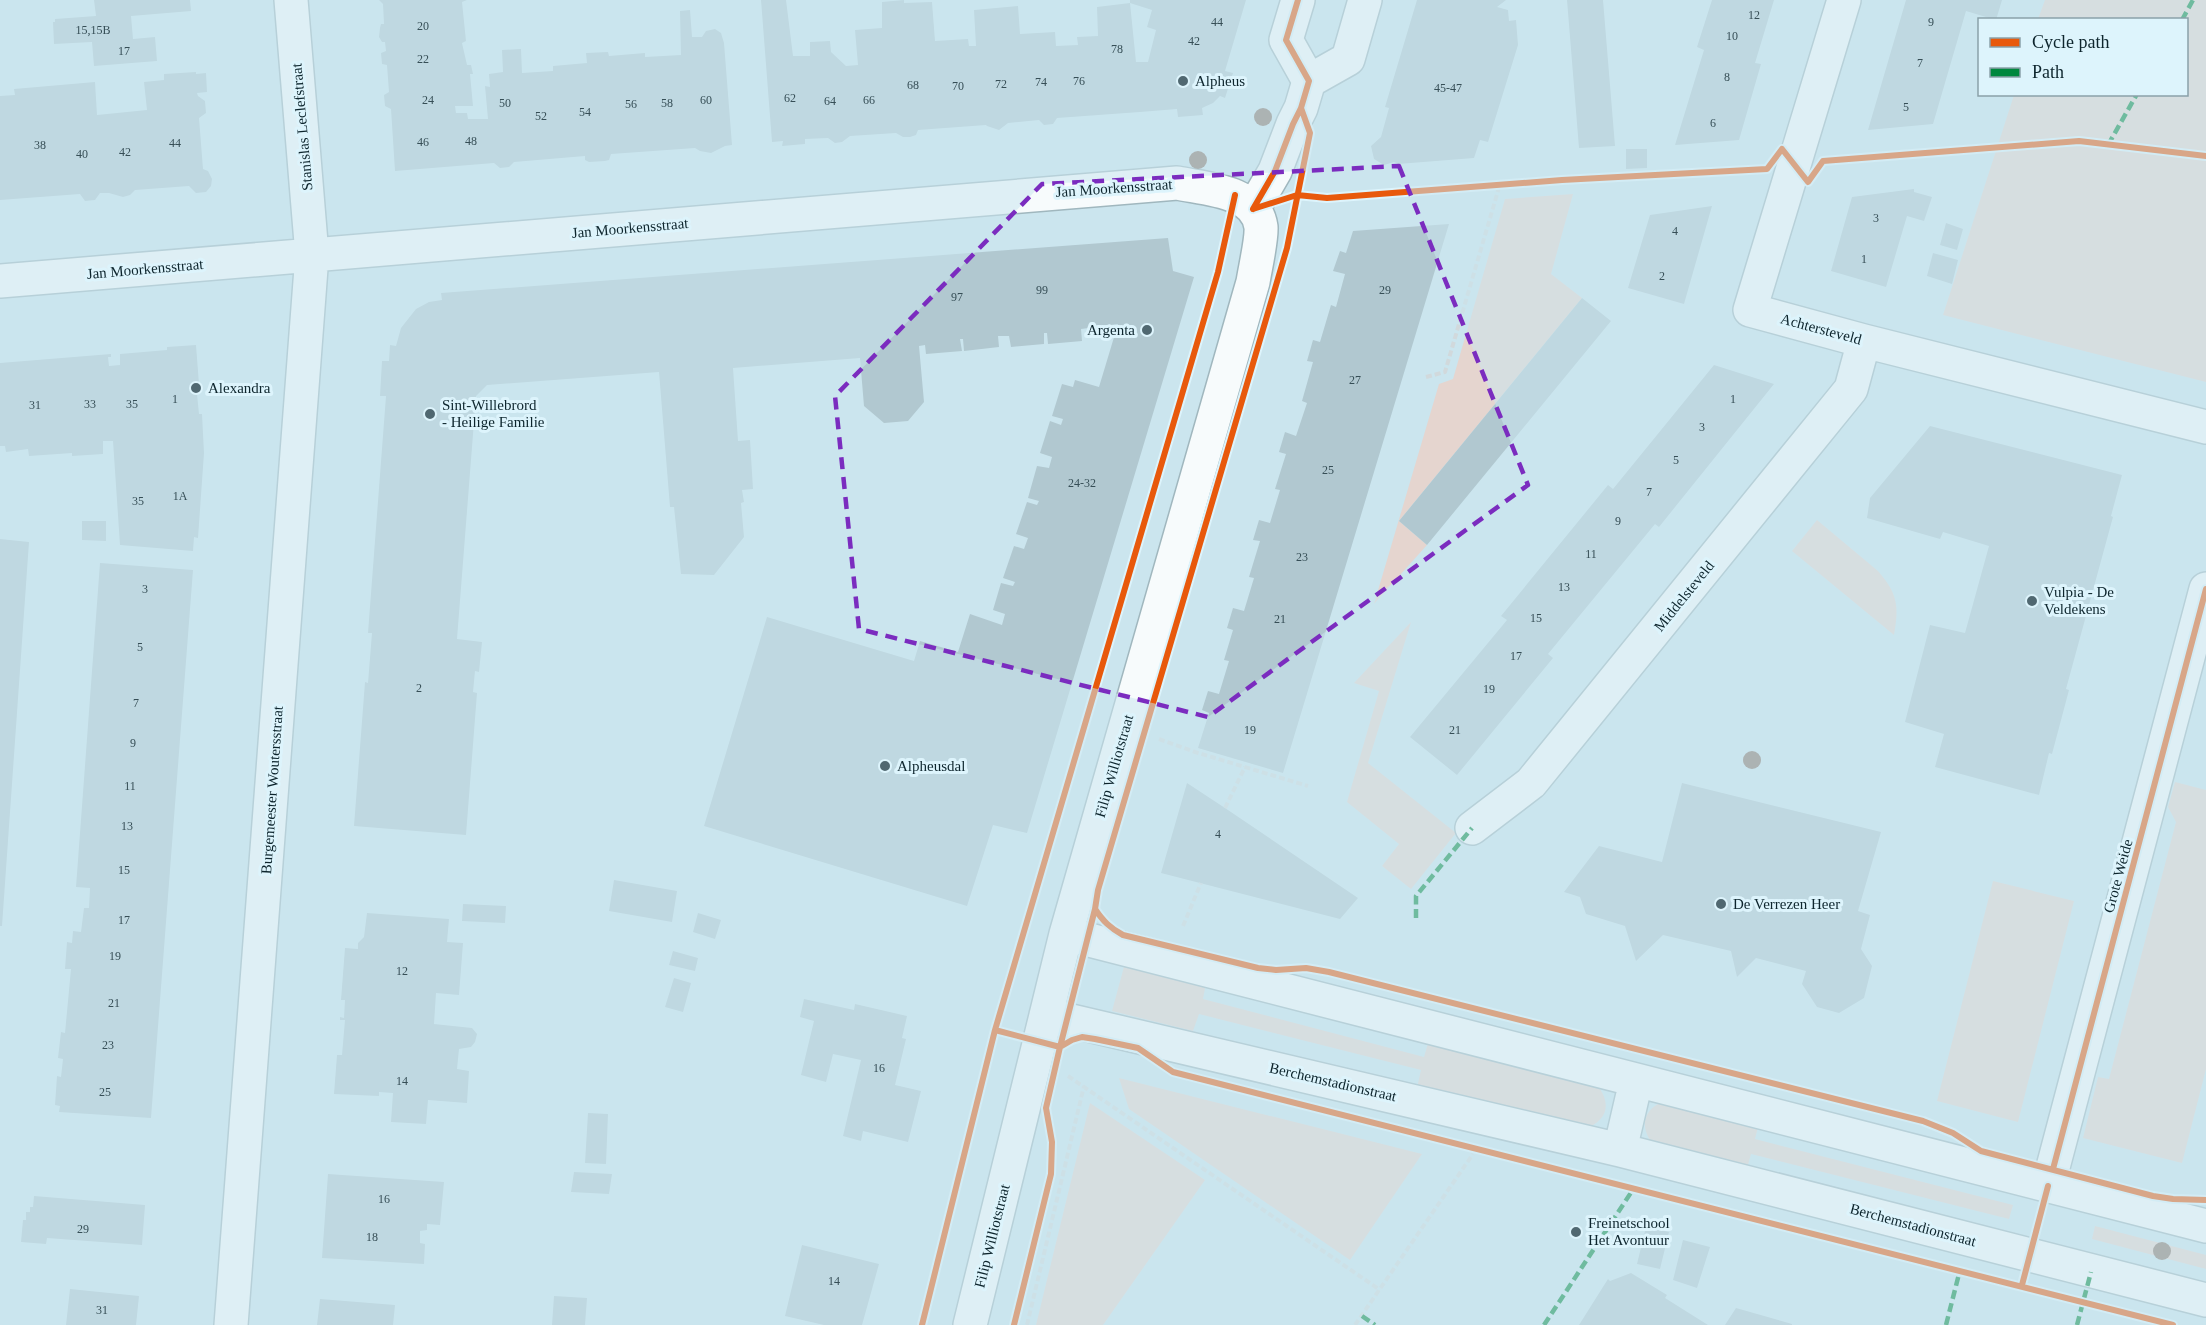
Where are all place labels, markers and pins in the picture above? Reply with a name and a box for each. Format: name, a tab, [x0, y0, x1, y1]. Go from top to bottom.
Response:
place label: Alpheus	[1195, 73, 1245, 89]
marker: Alpheus	[1176, 74, 1190, 88]
place label: Argenta	[1087, 322, 1135, 338]
marker: Argenta	[1140, 323, 1154, 337]
place label: Alexandra	[208, 380, 271, 396]
marker: Alexandra	[189, 381, 203, 395]
place label: Sint-Willebrord - Heilige Familie	[442, 397, 545, 430]
marker: Sint-Willebrord - Heilige Familie	[423, 407, 437, 421]
place label: Vulpia - De Veldekens	[2044, 584, 2114, 617]
marker: Vulpia - De Veldekens	[2025, 594, 2039, 608]
place label: Alpheusdal	[897, 758, 965, 774]
marker: Alpheusdal	[878, 759, 892, 773]
place label: De Verrezen Heer	[1733, 896, 1840, 912]
marker: De Verrezen Heer	[1714, 897, 1728, 911]
place label: Freinetschool Het Avontuur	[1588, 1215, 1670, 1248]
marker: Freinetschool Het Avontuur	[1569, 1225, 1583, 1239]

